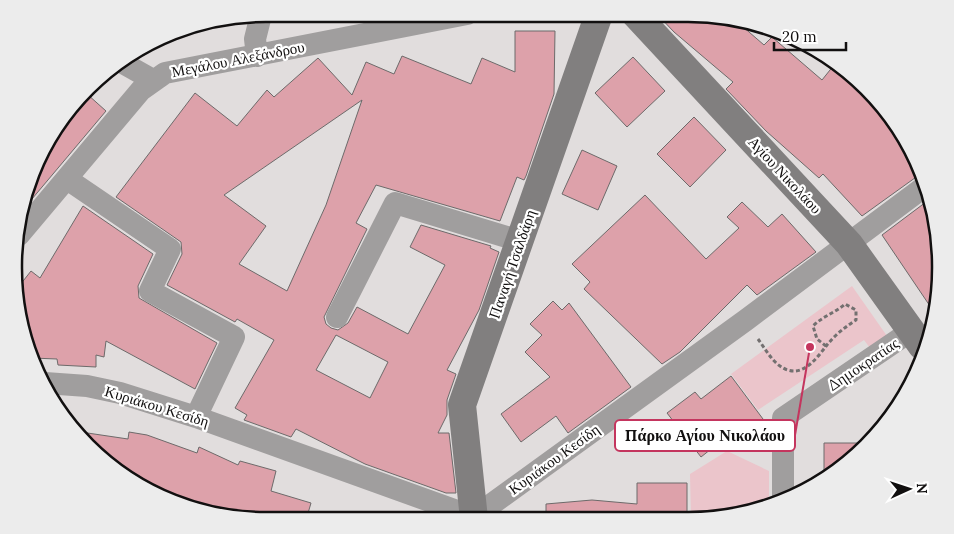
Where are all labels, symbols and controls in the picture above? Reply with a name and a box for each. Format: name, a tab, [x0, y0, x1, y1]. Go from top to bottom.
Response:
scale bar	[774, 20, 846, 52]
text: 20 m	[782, 27, 817, 46]
street label: Μεγάλου Αλεξάνδρου	[170, 37, 306, 81]
street label: Αγίου Νικολάου	[744, 132, 826, 218]
street label: Παναγή Τσαλδάρη	[484, 207, 540, 321]
street label: Δημοκρατίας	[824, 333, 902, 395]
street label: Κυριάκου Κεσίδη	[103, 381, 212, 431]
street label: Κυριάκου Κεσίδη	[505, 420, 603, 498]
callout: Πάρκο Αγίου Νικολάου	[615, 420, 795, 451]
text: Πάρκο Αγίου Νικολάου	[625, 425, 785, 445]
north arrow	[884, 464, 934, 514]
text: N	[913, 482, 931, 494]

